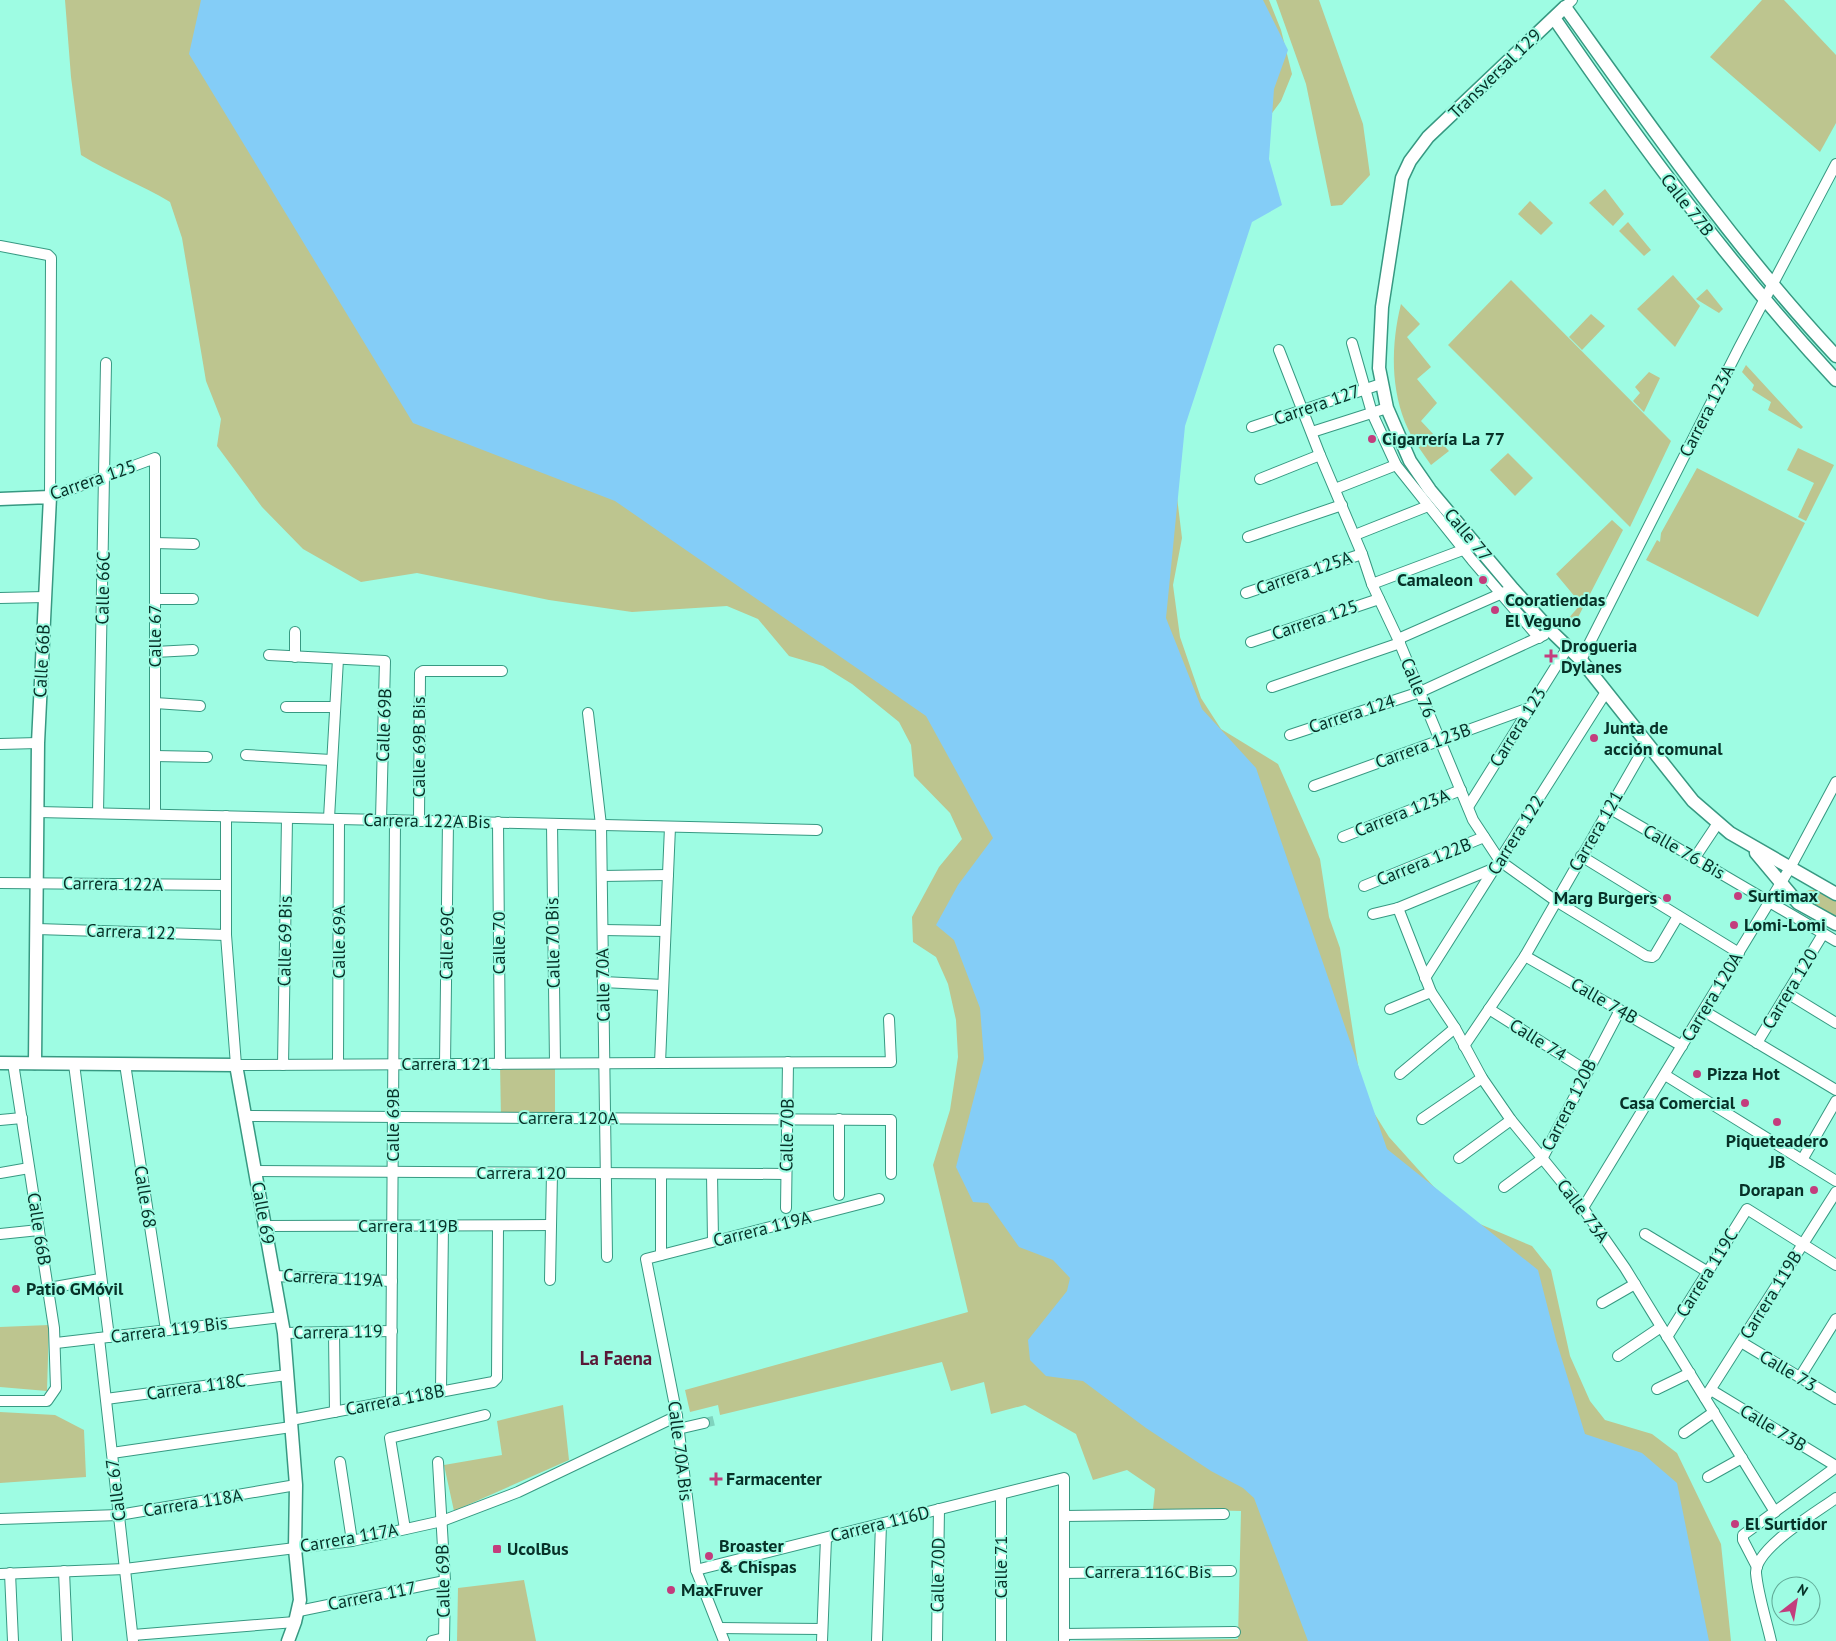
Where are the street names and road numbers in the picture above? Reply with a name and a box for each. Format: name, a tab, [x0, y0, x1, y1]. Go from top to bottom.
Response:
street label: Transversal 129	[1443, 24, 1546, 124]
street label: Calle 77B	[1656, 169, 1719, 241]
street label: Carrera 123A	[1674, 361, 1740, 461]
street label: Carrera 127	[1271, 379, 1363, 430]
street label: Carrera 125	[47, 454, 139, 505]
street label: Calle 77	[1439, 503, 1497, 566]
street label: Carrera 125A	[1253, 545, 1355, 600]
street label: Calle 66C	[90, 551, 115, 625]
street label: Carrera 125	[1269, 594, 1361, 645]
street label: Calle 67	[143, 605, 166, 667]
street label: Calle 66B	[28, 624, 55, 698]
street label: Calle 76	[1396, 654, 1441, 721]
street label: Carrera 123	[1484, 683, 1551, 771]
street label: Calle 69B	[371, 688, 396, 762]
street label: Carrera 124	[1306, 689, 1398, 738]
street label: Calle 69B Bis	[407, 696, 430, 798]
street label: Carrera 123B	[1372, 718, 1474, 773]
street label: Carrera 123A	[1351, 783, 1453, 842]
street label: Carrera 121	[1563, 786, 1628, 875]
street label: Carrera 122	[1482, 791, 1549, 879]
street label: Carrera 122A Bis	[363, 808, 491, 833]
street label: Calle 76 Bis	[1639, 819, 1729, 884]
street label: Carrera 122B	[1373, 832, 1475, 891]
street label: Carrera 122A	[63, 871, 164, 896]
street label: Calle 69 Bis	[272, 895, 297, 987]
street label: Calle 70 Bis	[540, 897, 565, 989]
street label: Calle 69A	[327, 905, 350, 979]
street label: Calle 69C	[434, 906, 459, 980]
street label: Calle 70	[487, 911, 510, 974]
street label: Carrera 122	[86, 918, 176, 945]
street label: Carrera 120	[1757, 944, 1823, 1033]
street label: Calle 70A	[590, 948, 615, 1022]
street label: Carrera 120A	[1676, 948, 1747, 1046]
street label: Calle 74B	[1567, 972, 1642, 1029]
street label: Calle 74	[1505, 1013, 1571, 1066]
street label: Carrera 121	[401, 1052, 491, 1075]
street label: Carrera 120B	[1536, 1055, 1602, 1155]
street label: Calle 69B	[381, 1088, 404, 1162]
street label: Calle 70B	[774, 1098, 799, 1172]
street label: Carrera 120A	[518, 1106, 619, 1129]
street label: Carrera 120	[476, 1161, 566, 1184]
street label: Calle 68	[129, 1164, 162, 1230]
street label: Calle 73A	[1552, 1174, 1615, 1247]
street label: Calle 69	[247, 1180, 280, 1246]
street label: Calle 66B	[22, 1191, 57, 1267]
street label: Carrera 119A	[711, 1205, 814, 1252]
street label: Carrera 119B	[358, 1214, 458, 1237]
street label: Carrera 119C	[1670, 1224, 1743, 1321]
street label: Carrera 119B	[1734, 1246, 1807, 1343]
street label: Carrera 119A	[282, 1263, 384, 1292]
street label: Carrera 119 Bis	[109, 1311, 229, 1348]
street label: Carrera 119	[293, 1319, 383, 1344]
street label: Calle 73	[1755, 1344, 1821, 1397]
street label: Carrera 118C	[145, 1368, 247, 1405]
street label: Carrera 118B	[344, 1379, 446, 1420]
street label: Calle 73B	[1736, 1399, 1811, 1456]
street label: Calle 70A Bis	[663, 1400, 698, 1502]
street label: Calle 67	[100, 1457, 131, 1523]
street label: Carrera 118A	[142, 1483, 245, 1522]
street label: Carrera 116D	[828, 1500, 932, 1547]
street label: Carrera 117A	[298, 1518, 400, 1557]
street label: Calle 71	[989, 1536, 1012, 1598]
street label: Calle 70D	[925, 1537, 950, 1613]
street label: Calle 69B	[430, 1544, 455, 1618]
street label: Carrera 116C Bis	[1085, 1560, 1211, 1583]
street label: Carrera 117	[326, 1576, 418, 1615]

